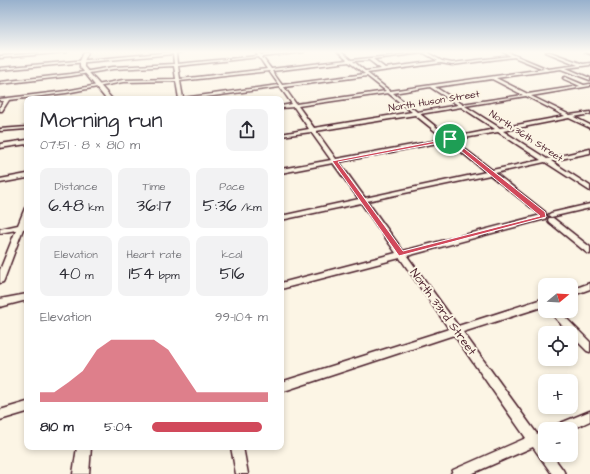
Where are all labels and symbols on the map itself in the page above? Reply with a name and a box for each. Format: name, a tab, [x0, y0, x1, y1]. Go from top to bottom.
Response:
street label: North Huson Street	[387, 87, 481, 115]
street label: North 36th Street	[486, 107, 566, 165]
pin	[433, 122, 467, 156]
street label: North 33rd Street	[406, 265, 480, 359]
north arrow	[538, 278, 578, 318]

